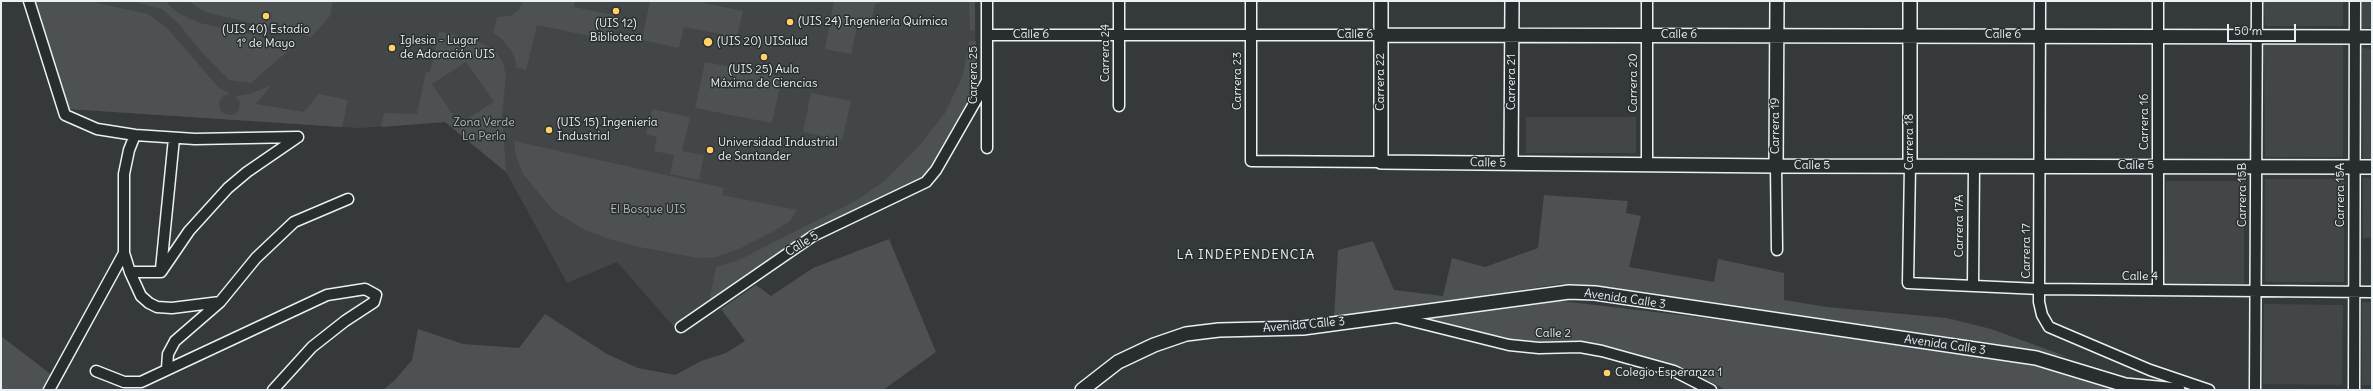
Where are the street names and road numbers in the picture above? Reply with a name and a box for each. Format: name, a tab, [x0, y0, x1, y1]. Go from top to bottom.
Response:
street label: Carrera 24	[1099, 24, 1113, 82]
street label: Calle 6	[1013, 28, 1049, 42]
street label: Calle 6	[1337, 28, 1373, 42]
street label: Calle 6	[1661, 28, 1697, 42]
street label: Calle 6	[1985, 28, 2021, 42]
street label: Carrera 25	[967, 46, 981, 104]
street label: Carrera 23	[1231, 52, 1245, 110]
street label: Carrera 22	[1374, 53, 1388, 111]
street label: Carrera 20	[1627, 53, 1641, 113]
street label: Carrera 21	[1505, 54, 1519, 110]
street label: Carrera 16	[2138, 94, 2152, 150]
street label: Carrera 19	[1769, 98, 1783, 154]
street label: Carrera 18	[1903, 114, 1917, 170]
street label: Calle 5	[1470, 155, 1506, 171]
street label: Calle 5	[1794, 159, 1830, 173]
street label: Calle 5	[2118, 159, 2154, 173]
street label: Carrera 15B	[2236, 163, 2250, 227]
street label: Carrera 15A	[2334, 163, 2348, 227]
street label: Carrera 17A	[1953, 194, 1967, 258]
street label: Carrera 17	[2020, 223, 2034, 279]
street label: Calle 5	[783, 228, 821, 260]
street label: Calle 4	[2122, 270, 2158, 284]
street label: Avenida Calle 3	[1583, 286, 1667, 312]
street label: Avenida Calle 3	[1262, 314, 1346, 336]
street label: Calle 2	[1535, 327, 1571, 341]
street label: Avenida Calle 3	[1903, 332, 1987, 358]

